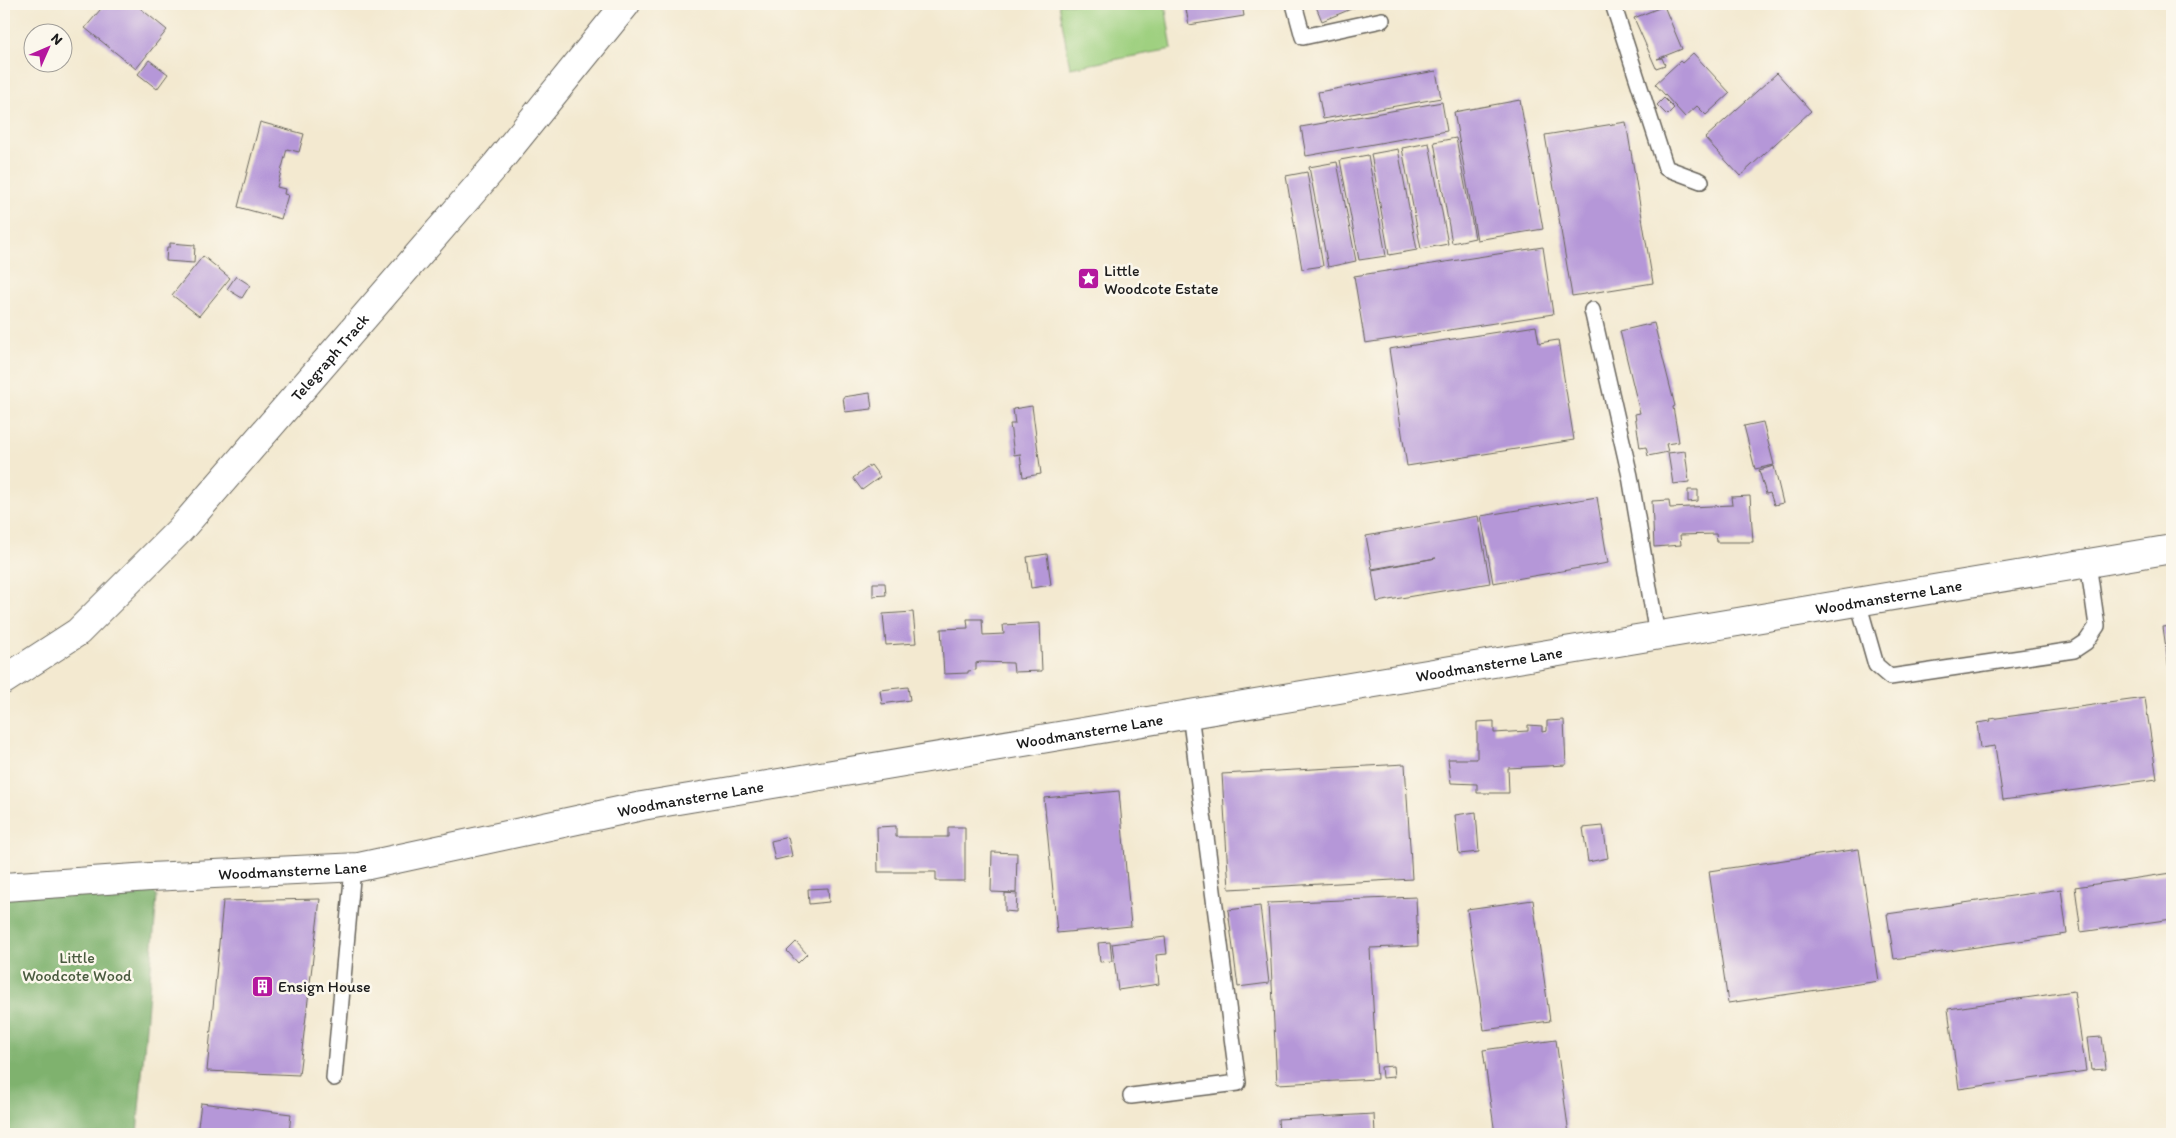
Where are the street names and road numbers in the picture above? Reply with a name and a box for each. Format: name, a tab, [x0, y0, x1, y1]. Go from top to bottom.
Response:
street label: Telegraph Track	[287, 310, 373, 405]
street label: Woodmansterne Lane	[1814, 575, 1963, 619]
street label: Woodmansterne Lane	[1414, 643, 1564, 686]
street label: Woodmansterne Lane	[1015, 710, 1165, 753]
street label: Woodmansterne Lane	[615, 777, 765, 821]
street label: Woodmansterne Lane	[218, 857, 369, 884]

